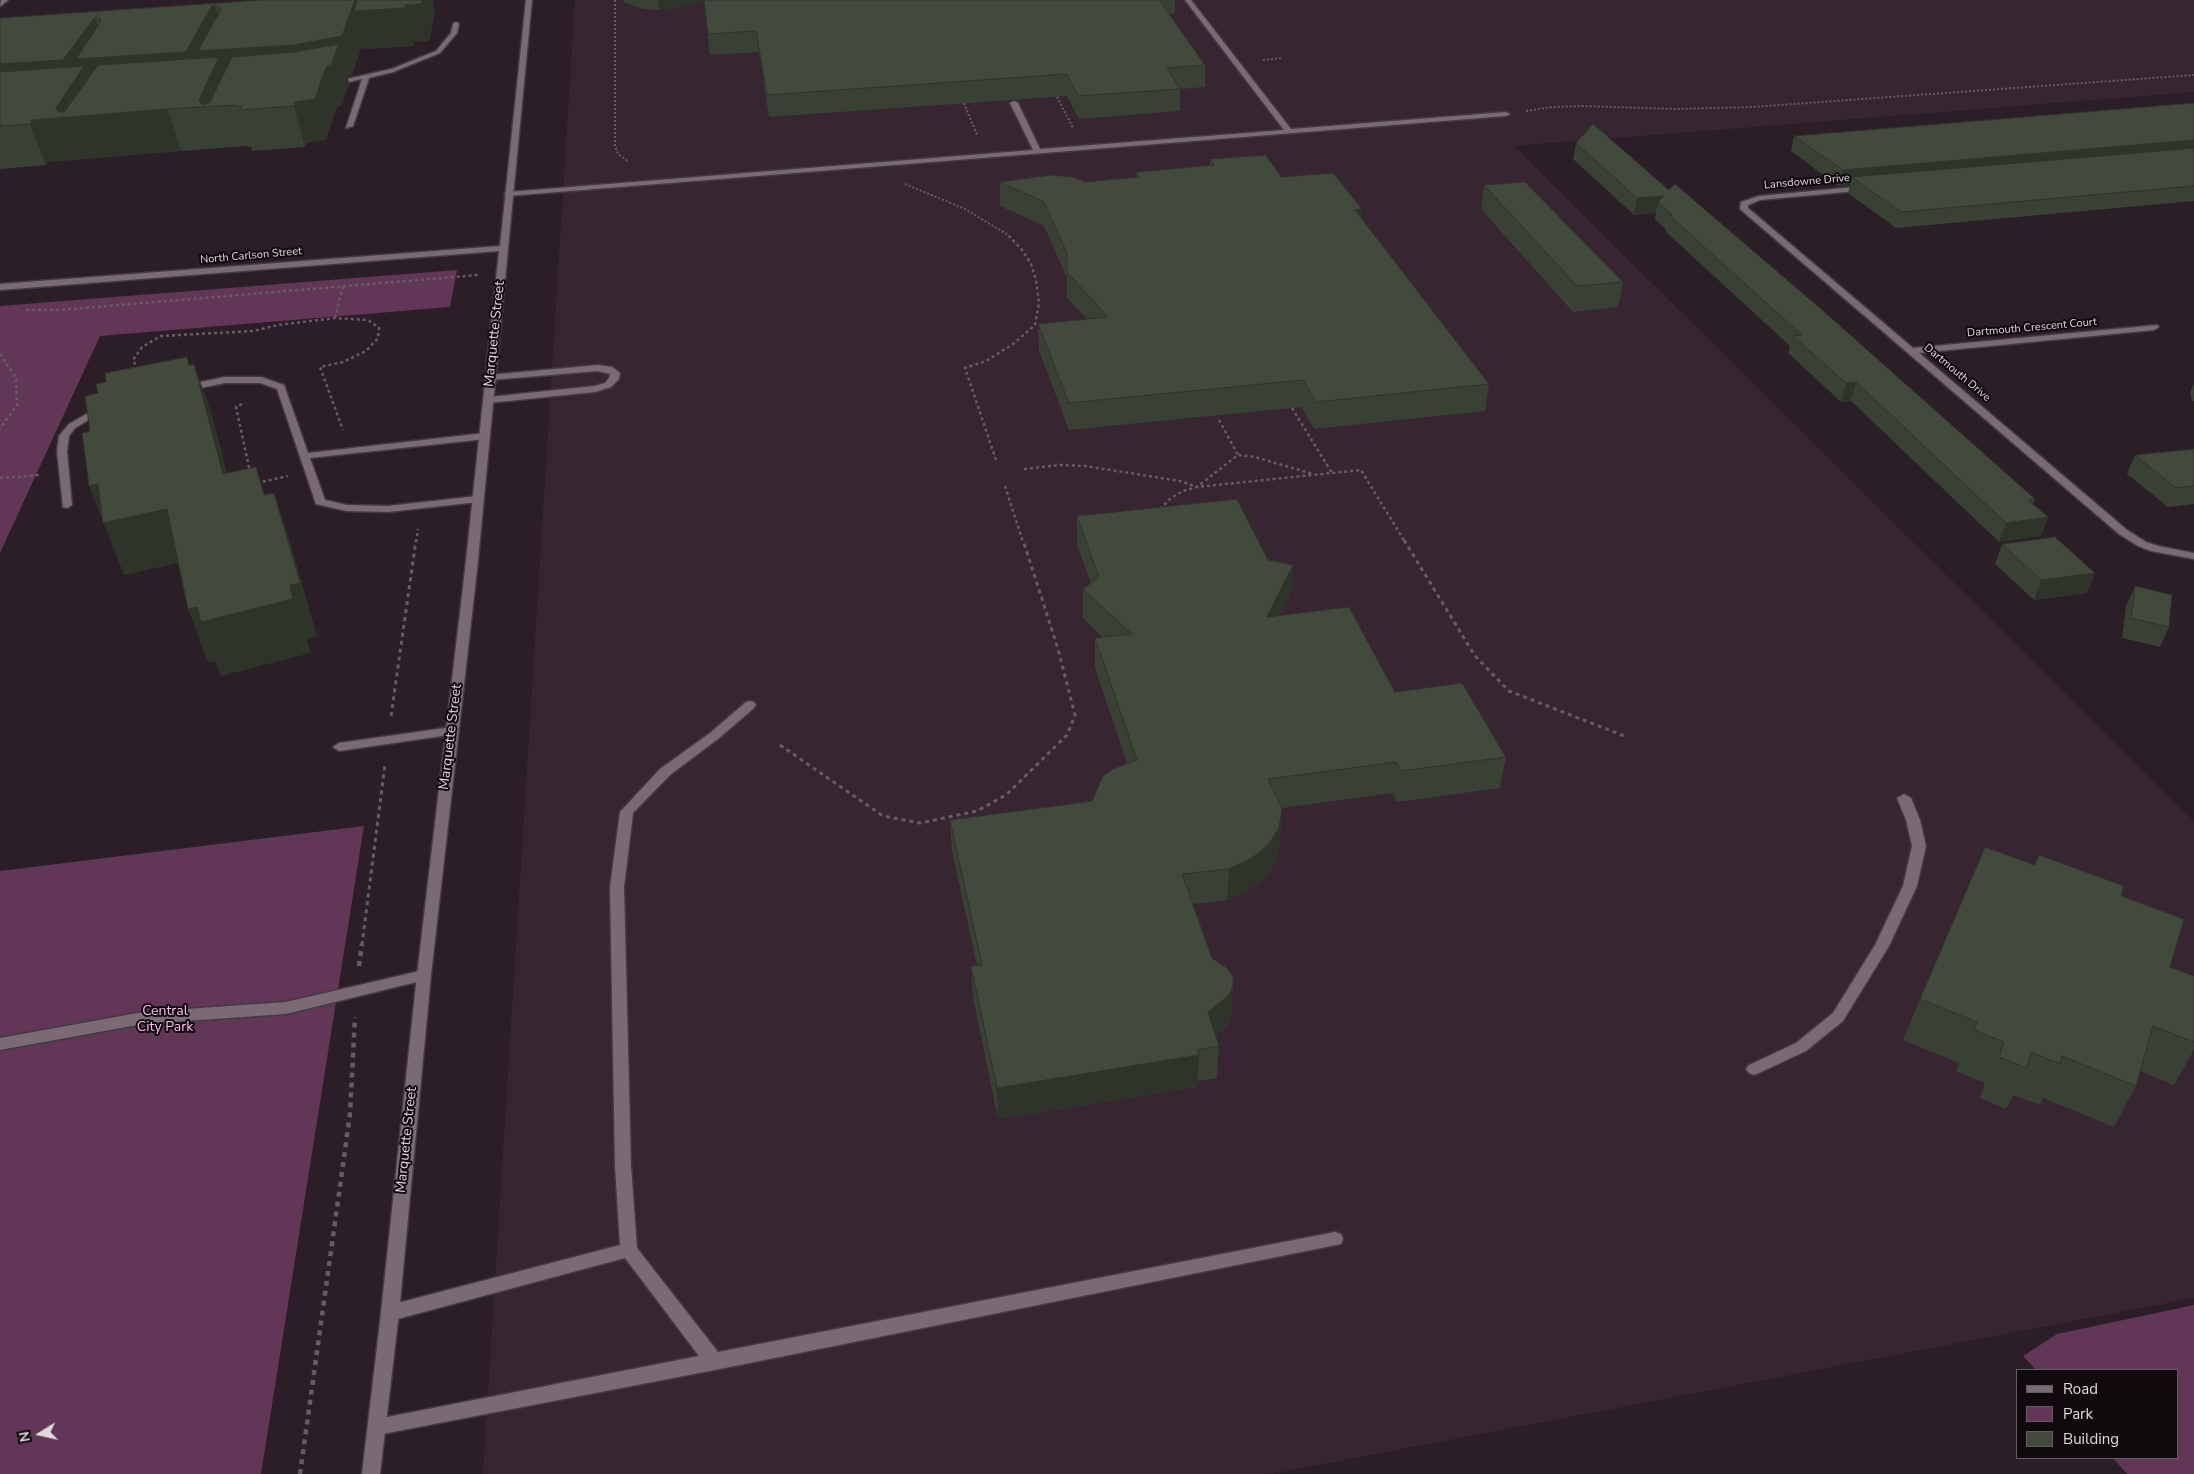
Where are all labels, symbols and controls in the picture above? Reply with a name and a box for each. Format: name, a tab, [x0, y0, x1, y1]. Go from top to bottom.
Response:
street label: Lansdowne Drive	[1764, 172, 1850, 192]
street label: North Carlson Street	[200, 245, 302, 267]
street label: Marquette Street	[481, 280, 509, 388]
street label: Dartmouth Crescent Court	[1967, 316, 2097, 340]
street label: Dartmouth Drive	[1921, 341, 1993, 405]
street label: Marquette Street	[436, 683, 466, 791]
park label: Central City Park	[137, 1004, 193, 1036]
street label: Marquette Street	[393, 1086, 421, 1194]
legend	[2016, 1369, 2179, 1459]
text: Road	[2063, 1379, 2098, 1399]
text: Park	[2063, 1404, 2093, 1424]
north arrow	[15, 1409, 65, 1459]
text: Building	[2063, 1429, 2119, 1449]
text: N	[14, 1430, 35, 1444]

